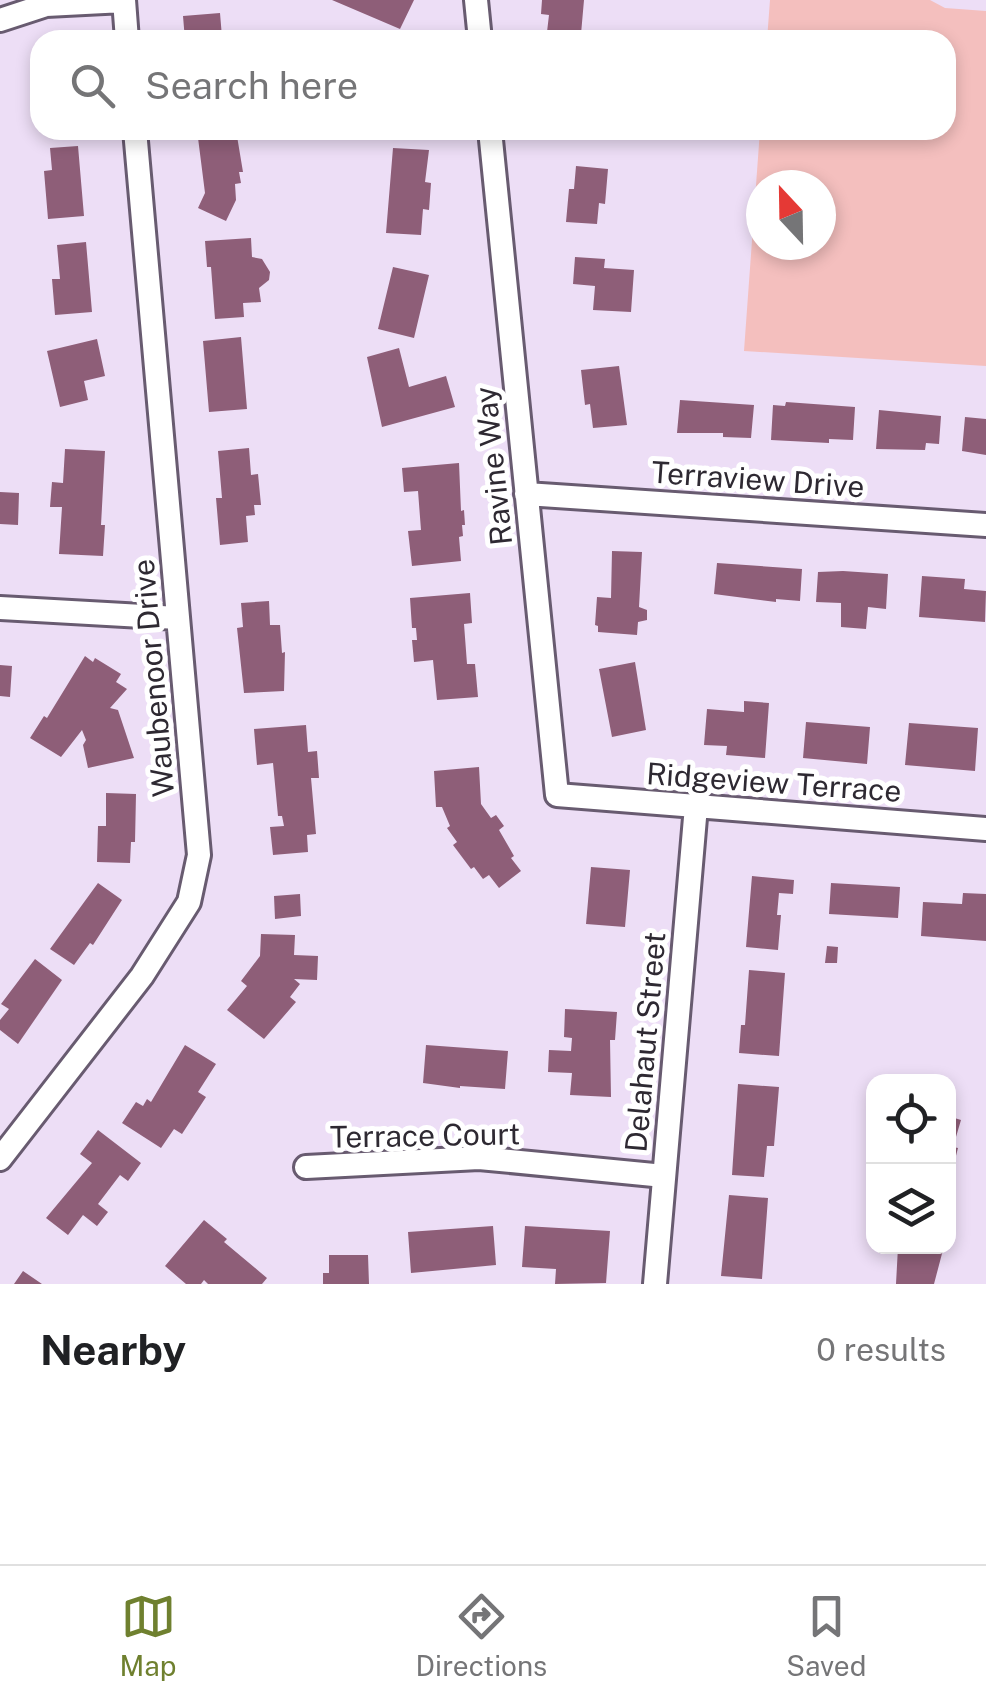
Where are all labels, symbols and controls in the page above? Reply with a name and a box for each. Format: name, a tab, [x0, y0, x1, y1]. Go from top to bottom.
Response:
search box	[30, 30, 956, 140]
icon: search	[65, 58, 120, 113]
text: Search here	[145, 63, 358, 108]
north arrow	[746, 170, 836, 260]
street label: Ravine Way	[467, 385, 519, 547]
street label: Terraview Drive	[650, 454, 866, 504]
street label: Waubenoor Drive	[125, 558, 181, 798]
street label: Ridgeview Terrace	[645, 755, 903, 809]
street label: Delahaut Street	[617, 930, 673, 1154]
map controls	[866, 1074, 956, 1254]
button: locate	[866, 1074, 956, 1164]
street label: Terrace Court	[329, 1115, 521, 1155]
button: layers	[866, 1164, 956, 1254]
text: Nearby	[40, 1325, 186, 1374]
text: 0 results	[816, 1331, 946, 1368]
tab: Map	[120, 1589, 176, 1682]
tab: Directions	[416, 1589, 547, 1682]
tab: Saved	[786, 1589, 866, 1682]

